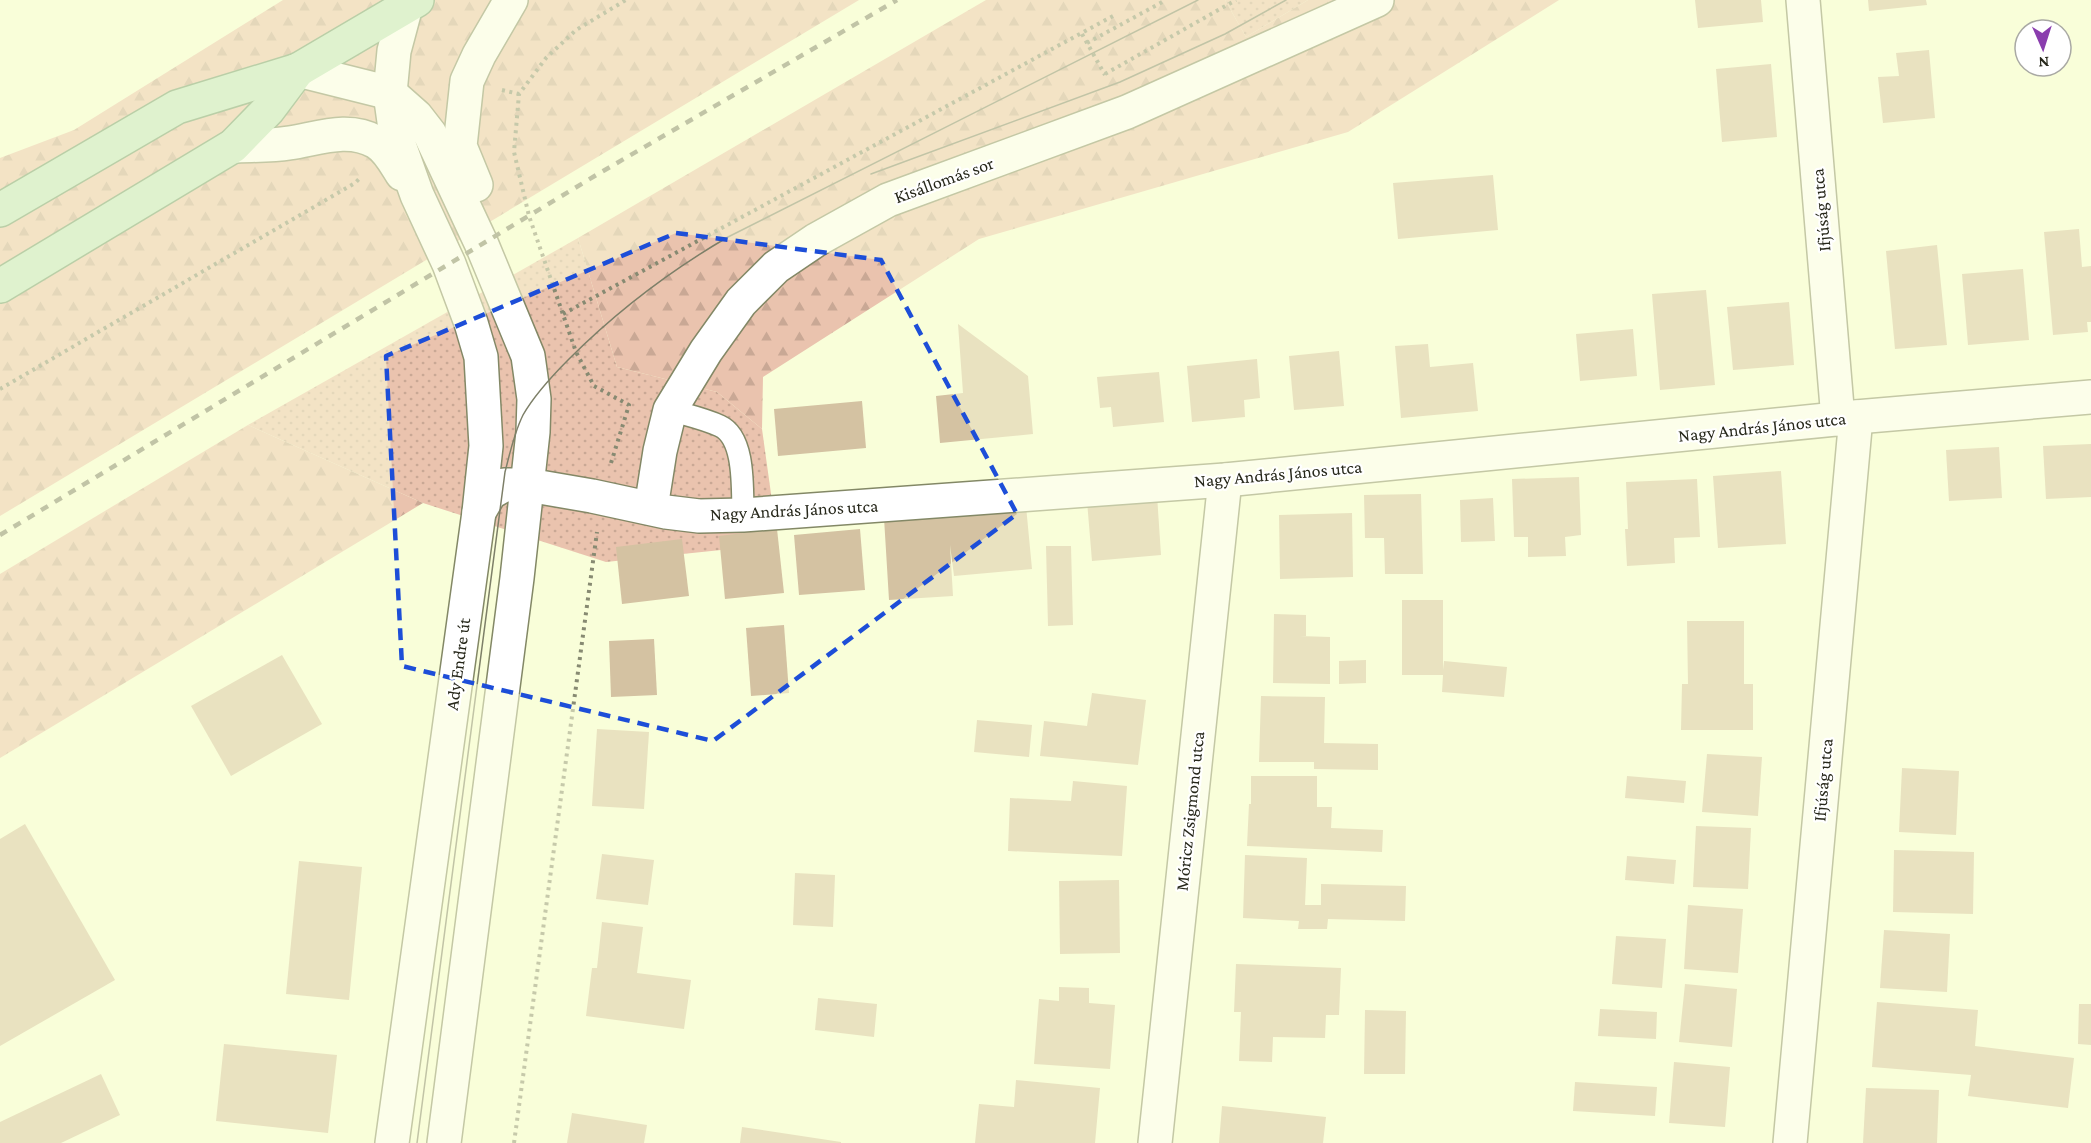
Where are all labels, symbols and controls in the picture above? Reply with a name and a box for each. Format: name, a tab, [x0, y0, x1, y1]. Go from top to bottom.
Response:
north arrow	[2013, 18, 2073, 78]
text: N	[2038, 54, 2050, 71]
street label: Kisállomás sor	[891, 153, 997, 207]
street label: Ifjúság utca	[1807, 167, 1836, 252]
street label: Nagy András János utca	[1677, 408, 1847, 446]
street label: Nagy András János utca	[1193, 457, 1363, 491]
street label: Nagy András János utca	[709, 496, 879, 524]
street label: Ady Endre út	[442, 615, 475, 711]
street label: Móricz Zsigmond utca	[1172, 730, 1208, 892]
street label: Ifjúság utca	[1809, 738, 1838, 823]

